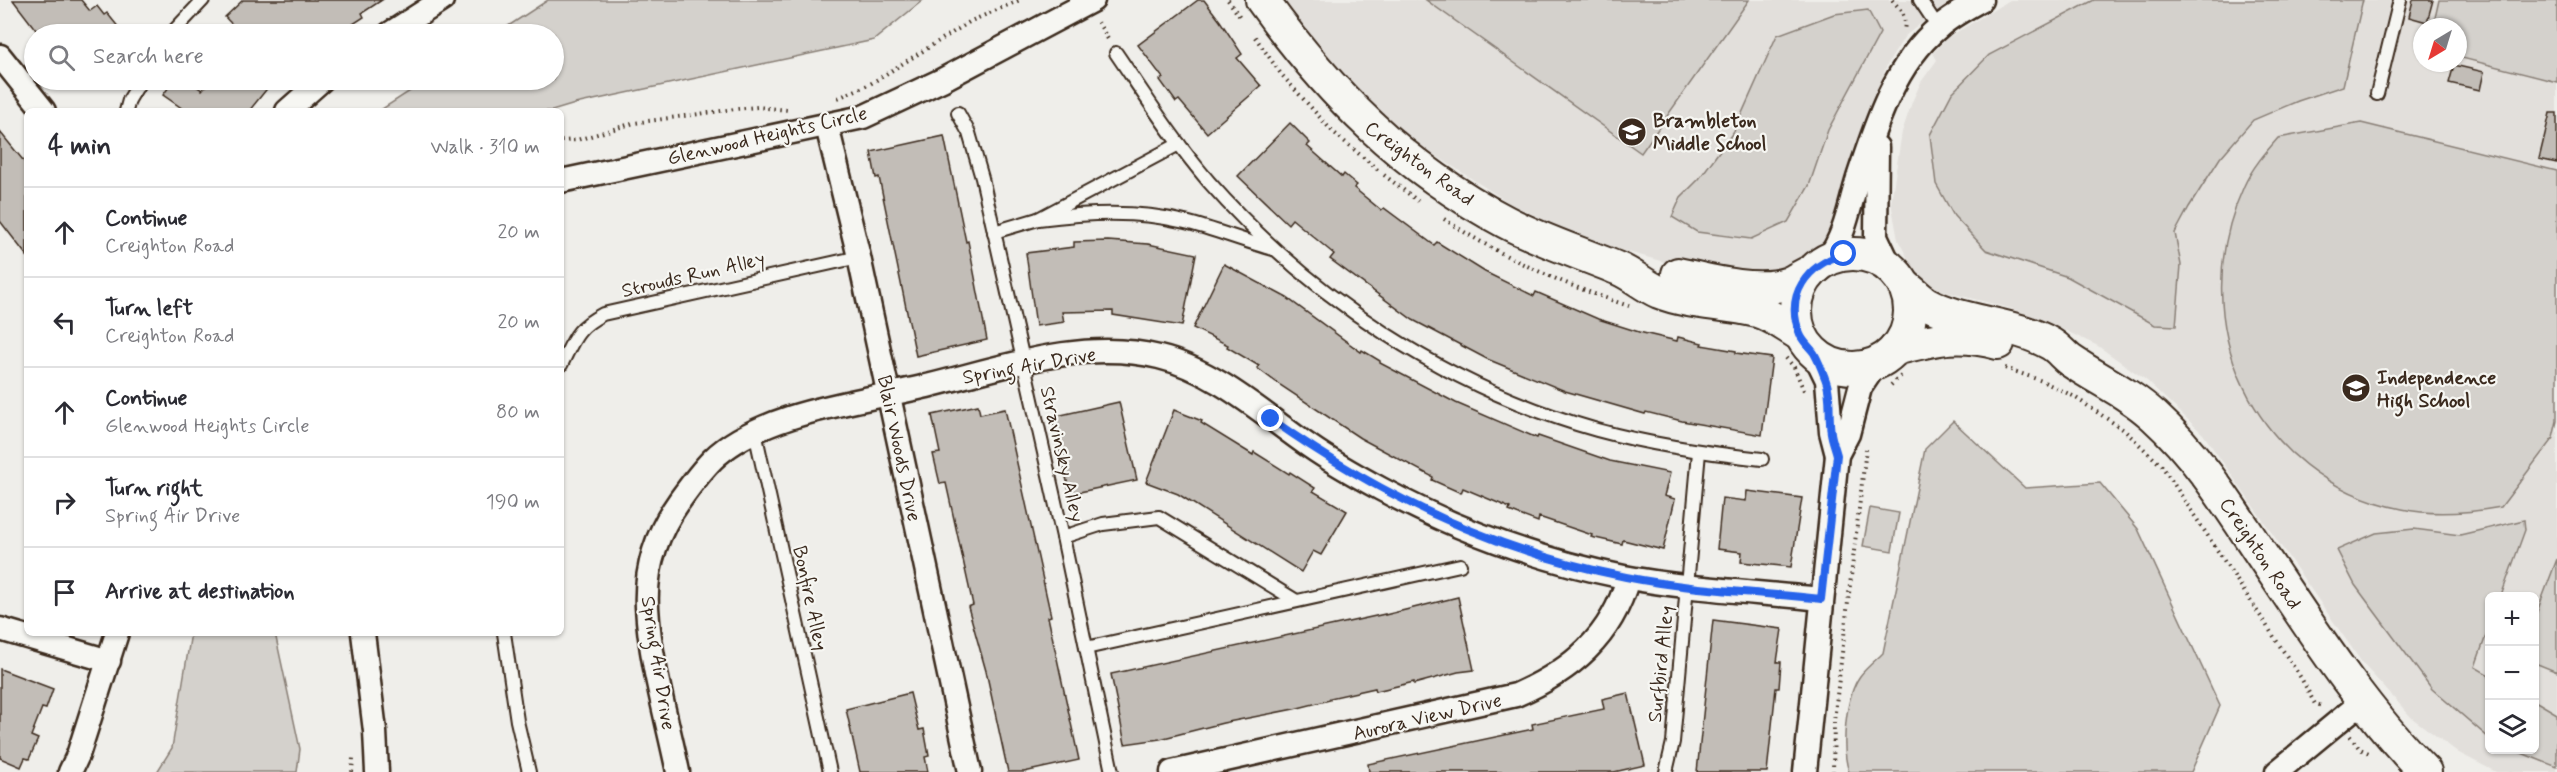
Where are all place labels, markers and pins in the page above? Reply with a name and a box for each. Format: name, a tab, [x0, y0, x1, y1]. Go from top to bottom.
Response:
place label: Brambleton Middle School	[1653, 108, 1766, 158]
school or university icon: Brambleton Middle School	[1616, 116, 1648, 148]
place label: Independence High School	[2377, 365, 2496, 417]
school or university icon: Independence High School	[2340, 372, 2372, 404]

